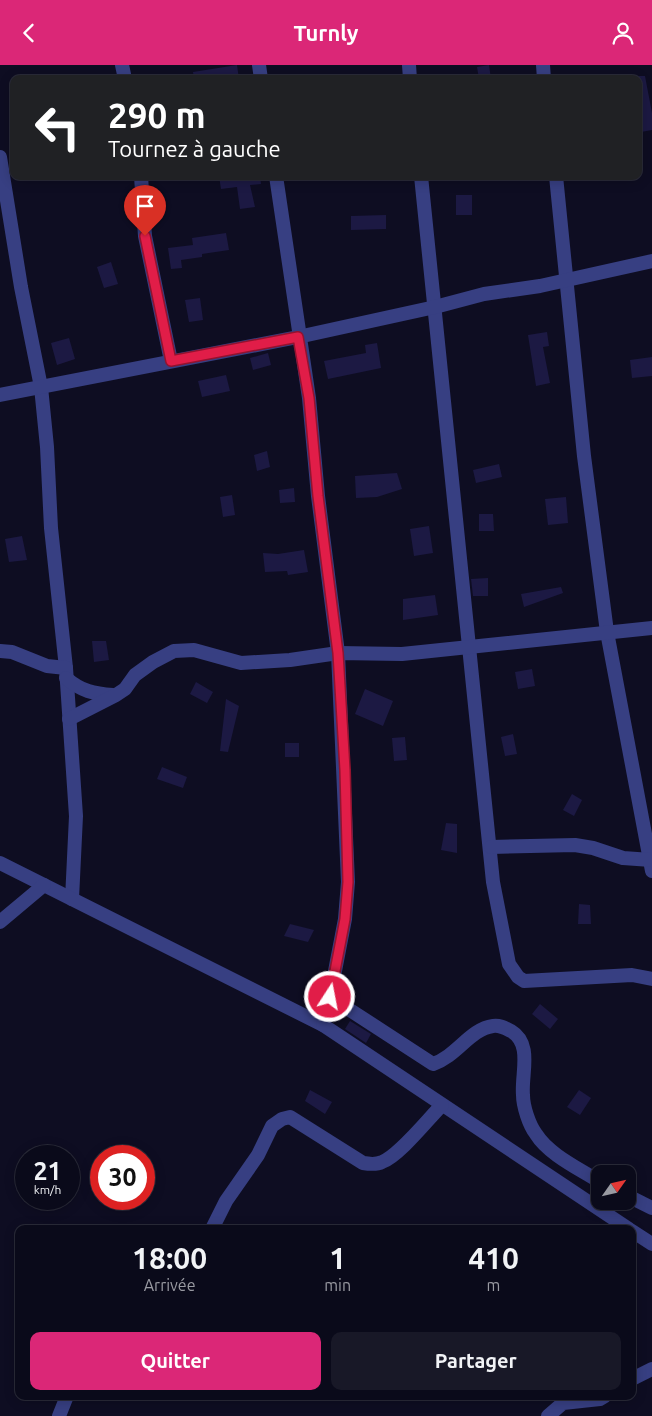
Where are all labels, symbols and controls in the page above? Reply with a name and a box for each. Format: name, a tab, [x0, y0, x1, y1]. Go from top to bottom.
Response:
icon: back	[15, 19, 43, 47]
icon: person	[609, 19, 637, 47]
text: Turnly	[294, 20, 358, 45]
icon: left	[25, 95, 90, 160]
text: 290 m	[108, 95, 206, 135]
text: Tournez à gauche	[108, 136, 281, 161]
pin	[124, 185, 166, 236]
icon: arrive	[131, 192, 159, 220]
position arrow	[303, 970, 355, 1022]
speed limit sign: 30	[90, 1145, 155, 1210]
text: 21	[33, 1157, 62, 1185]
north arrow	[591, 1165, 636, 1210]
map controls	[591, 1165, 636, 1210]
text: km/h	[34, 1183, 61, 1196]
text: 18:00	[132, 1241, 207, 1275]
text: 1	[329, 1241, 346, 1275]
text: 410	[468, 1241, 519, 1275]
text: Arrivée	[144, 1276, 196, 1294]
text: min	[324, 1276, 351, 1294]
text: m	[487, 1276, 500, 1294]
button: Quitter	[30, 1332, 321, 1390]
button: Partager	[331, 1332, 621, 1390]

